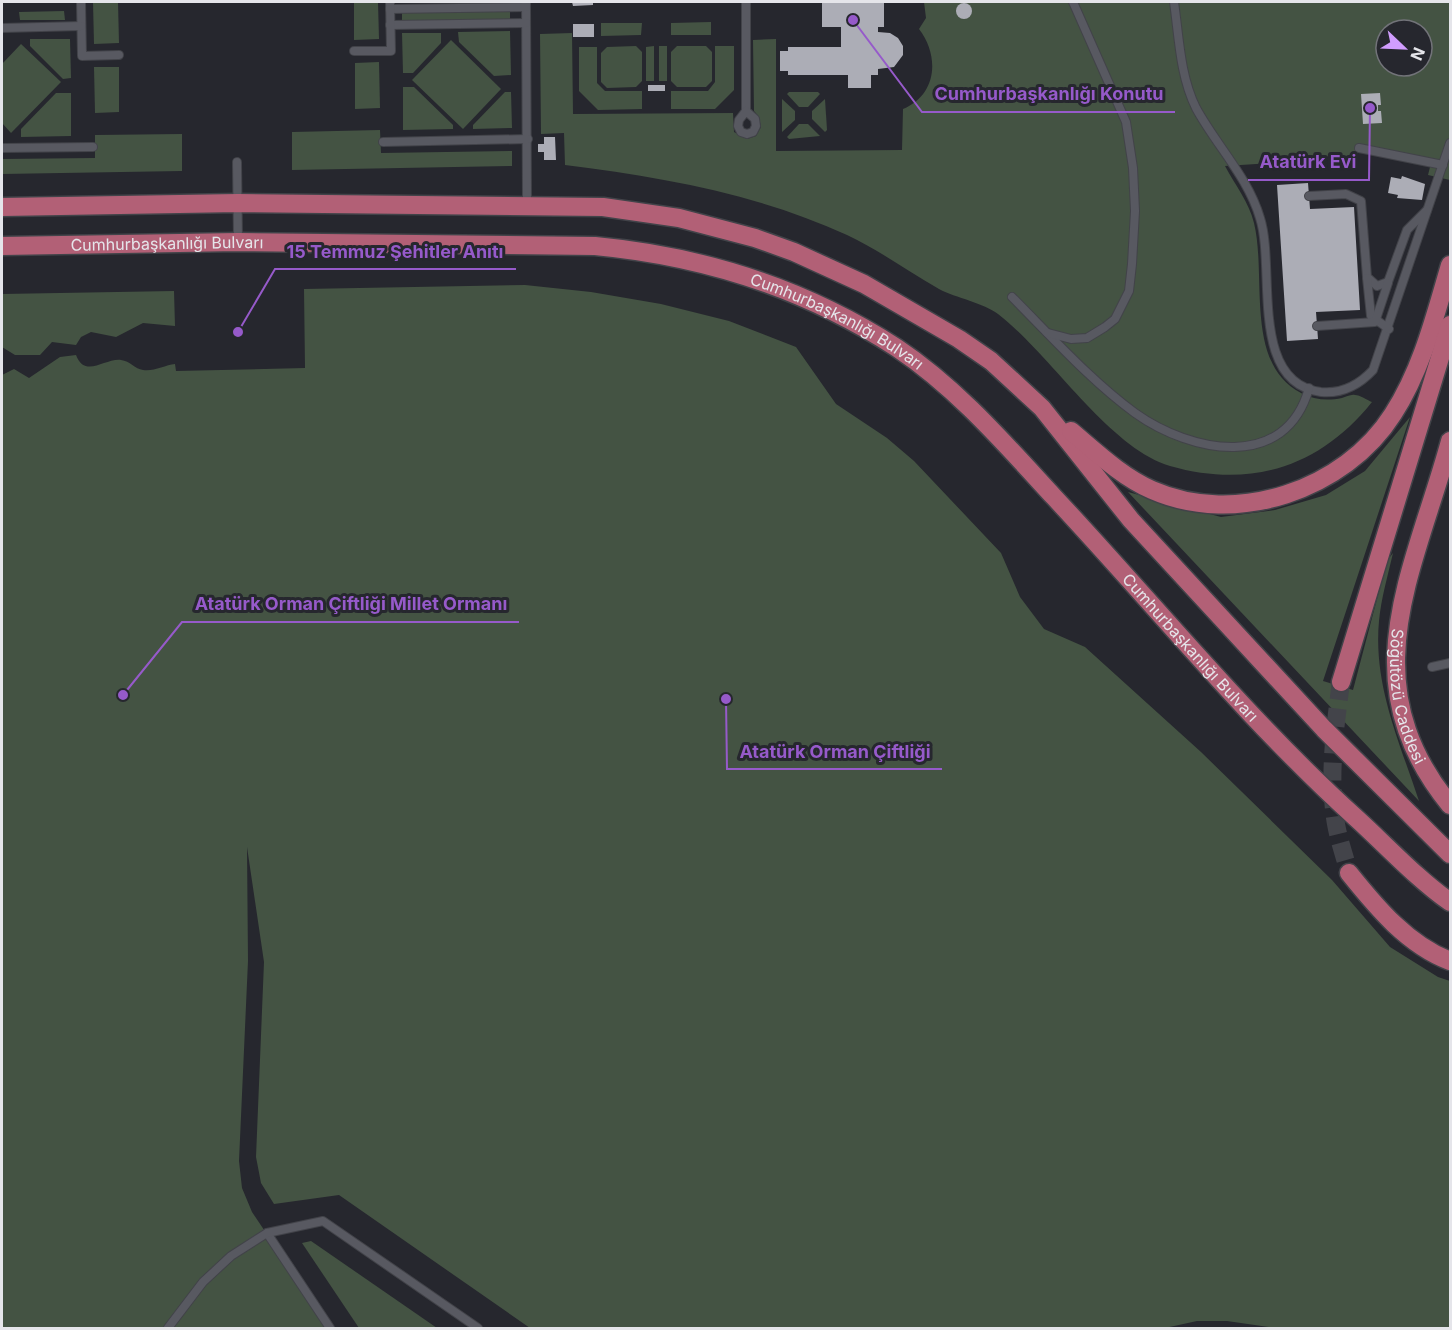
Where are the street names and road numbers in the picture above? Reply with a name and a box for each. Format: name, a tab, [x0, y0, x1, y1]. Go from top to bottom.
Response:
street label: Cumhurbaşkanlığı Bulvarı	[70, 232, 264, 255]
street label: Cumhurbaşkanlığı Bulvarı	[748, 269, 928, 374]
street label: Cumhurbaşkanlığı Bulvarı	[1118, 569, 1263, 726]
street label: Söğütözü Caddesi	[1386, 628, 1430, 767]

